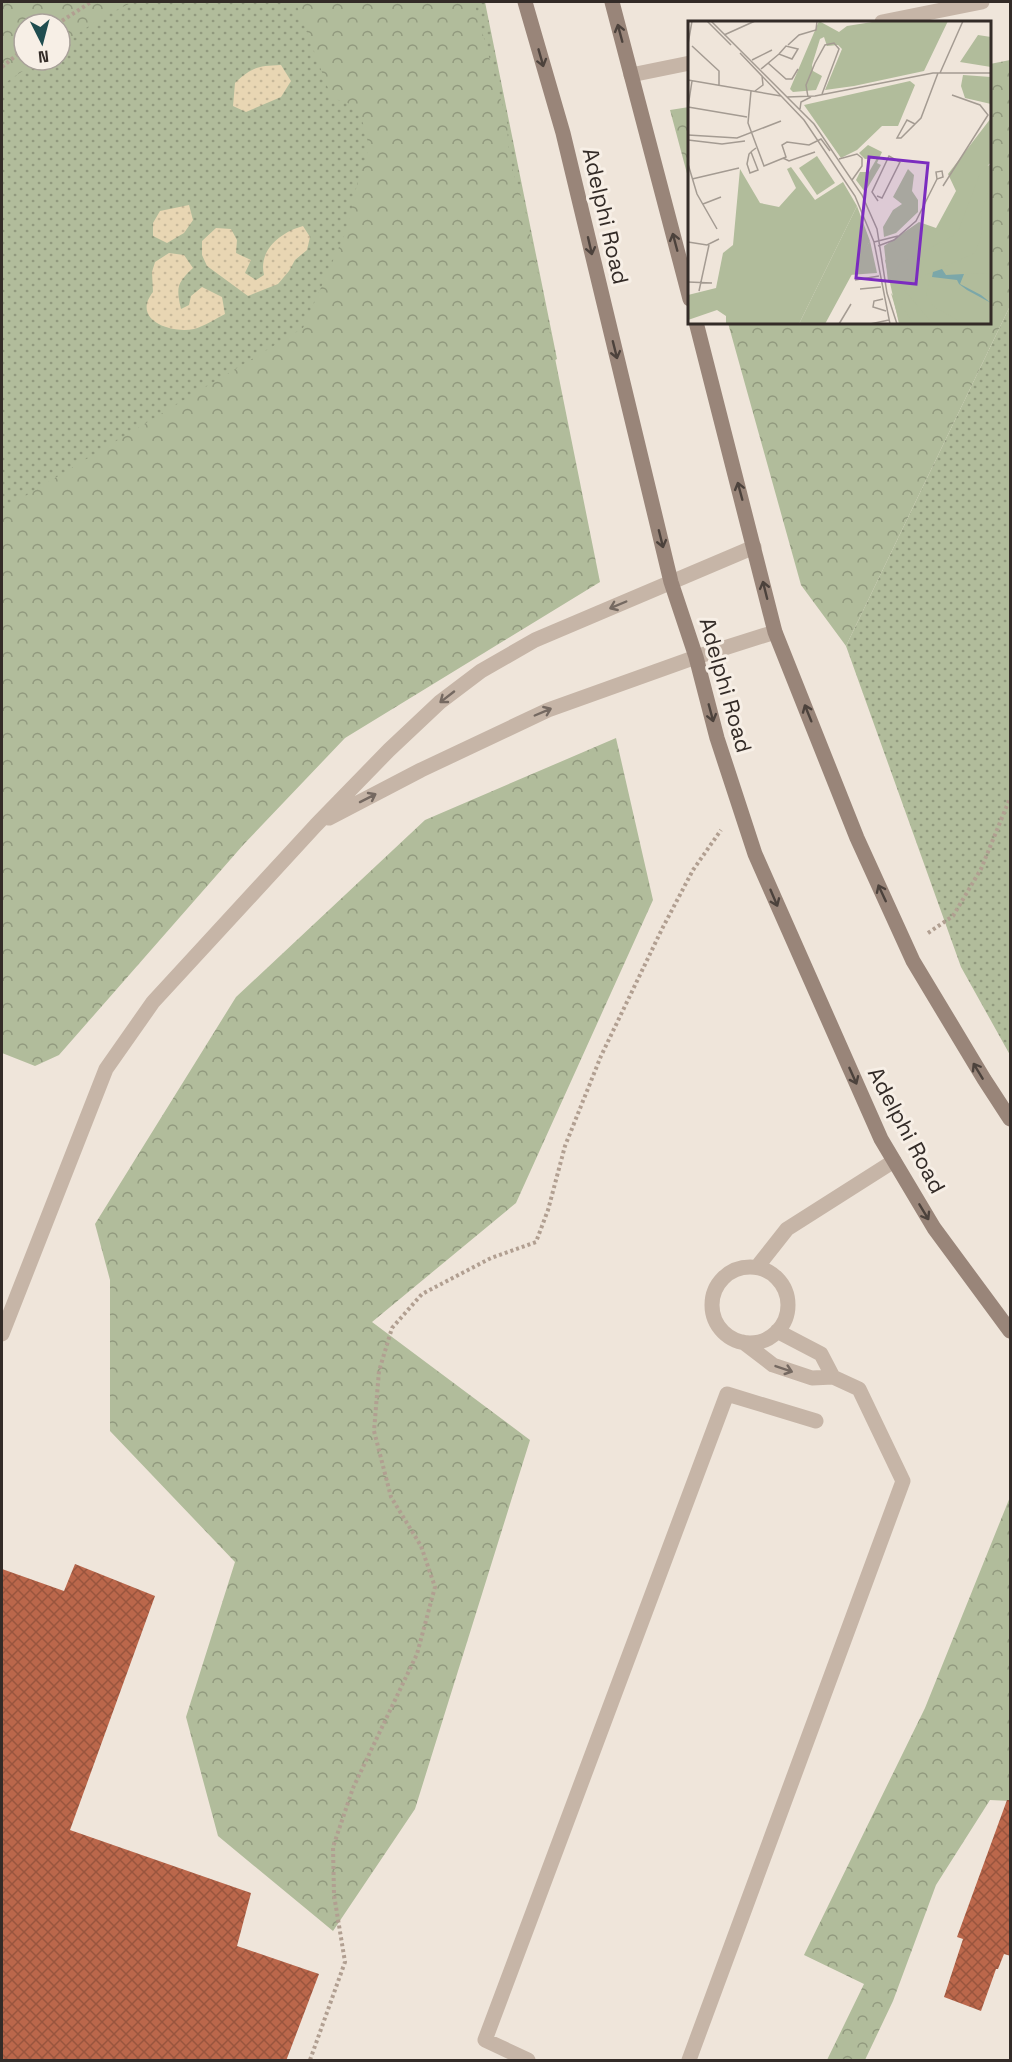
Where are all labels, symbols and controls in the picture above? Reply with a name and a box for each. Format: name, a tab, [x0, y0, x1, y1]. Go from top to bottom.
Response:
north arrow	[12, 12, 72, 72]
inset map	[688, 21, 991, 324]
one-way arrow	[614, 24, 625, 43]
text: N	[37, 45, 50, 67]
one-way arrow	[536, 48, 547, 67]
street label: Adelphi Road	[577, 145, 635, 287]
one-way arrow	[668, 233, 680, 252]
one-way arrow	[585, 237, 597, 256]
one-way arrow	[610, 340, 622, 359]
one-way arrow	[733, 481, 745, 500]
one-way arrow	[656, 530, 668, 549]
one-way arrow	[758, 581, 770, 600]
one-way arrow	[609, 600, 627, 611]
street label: Adelphi Road	[693, 614, 759, 756]
one-way arrow	[439, 691, 455, 704]
one-way arrow	[706, 704, 717, 723]
one-way arrow	[801, 705, 812, 723]
one-way arrow	[534, 706, 552, 717]
one-way arrow	[359, 792, 376, 804]
one-way arrow	[876, 885, 888, 903]
one-way arrow	[769, 888, 780, 907]
street label: Adelphi Road	[862, 1062, 952, 1198]
one-way arrow	[972, 1063, 984, 1080]
one-way arrow	[847, 1067, 859, 1085]
one-way arrow	[919, 1203, 931, 1220]
one-way arrow	[775, 1364, 793, 1375]

